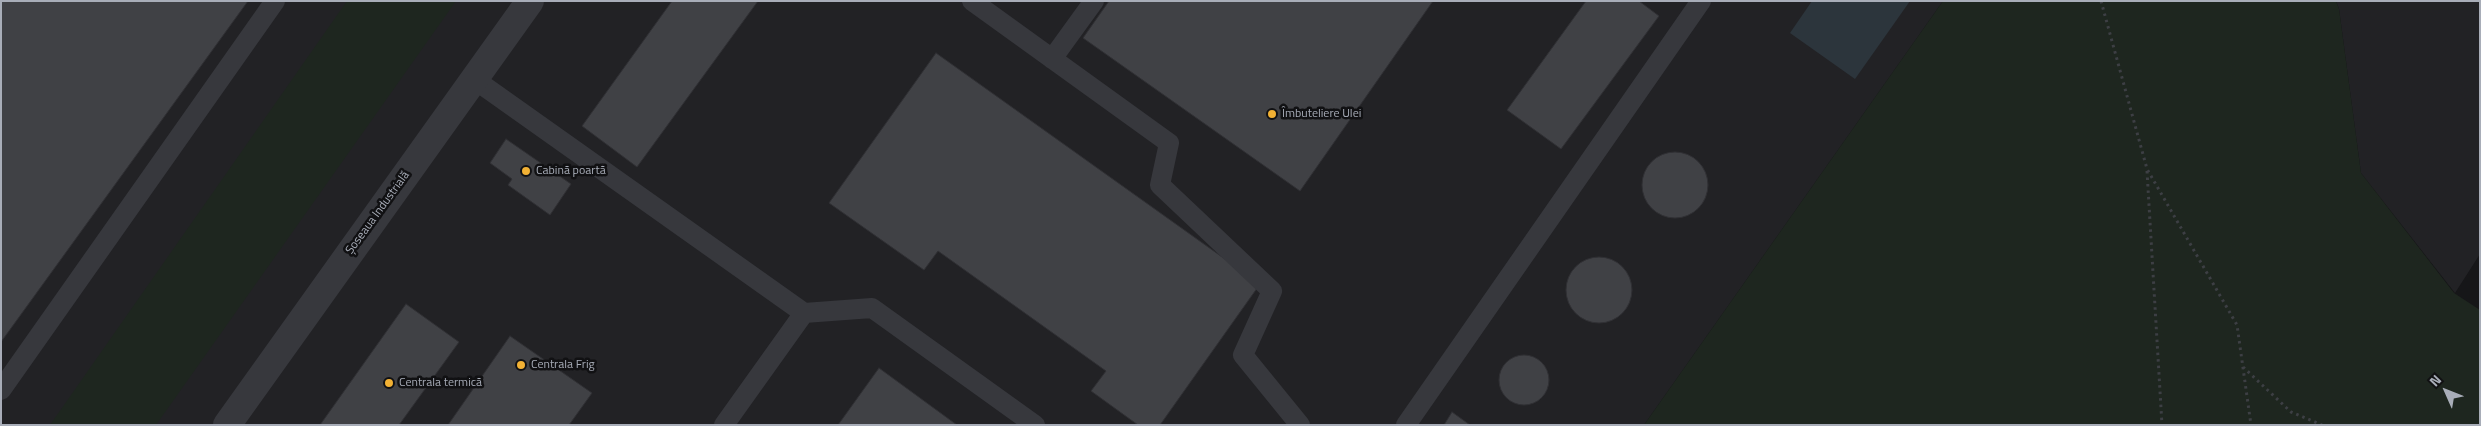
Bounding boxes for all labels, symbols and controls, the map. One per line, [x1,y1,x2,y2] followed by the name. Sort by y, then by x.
[1282,107,1361,121] place label: Îmbuteliere Ulei
[1266,108,1278,120] marker: Îmbuteliere Ulei
[536,164,606,178] place label: Cabină poartă
[520,165,532,177] marker: Cabină poartă
[343,169,413,257] street label: Șoseaua Industrială
[531,358,595,372] place label: Centrala Frig
[515,359,527,371] marker: Centrala Frig
[2421,366,2471,416] north arrow
[2424,369,2446,391] text: N
[399,376,482,390] place label: Centrala termică
[383,377,395,389] marker: Centrala termică

